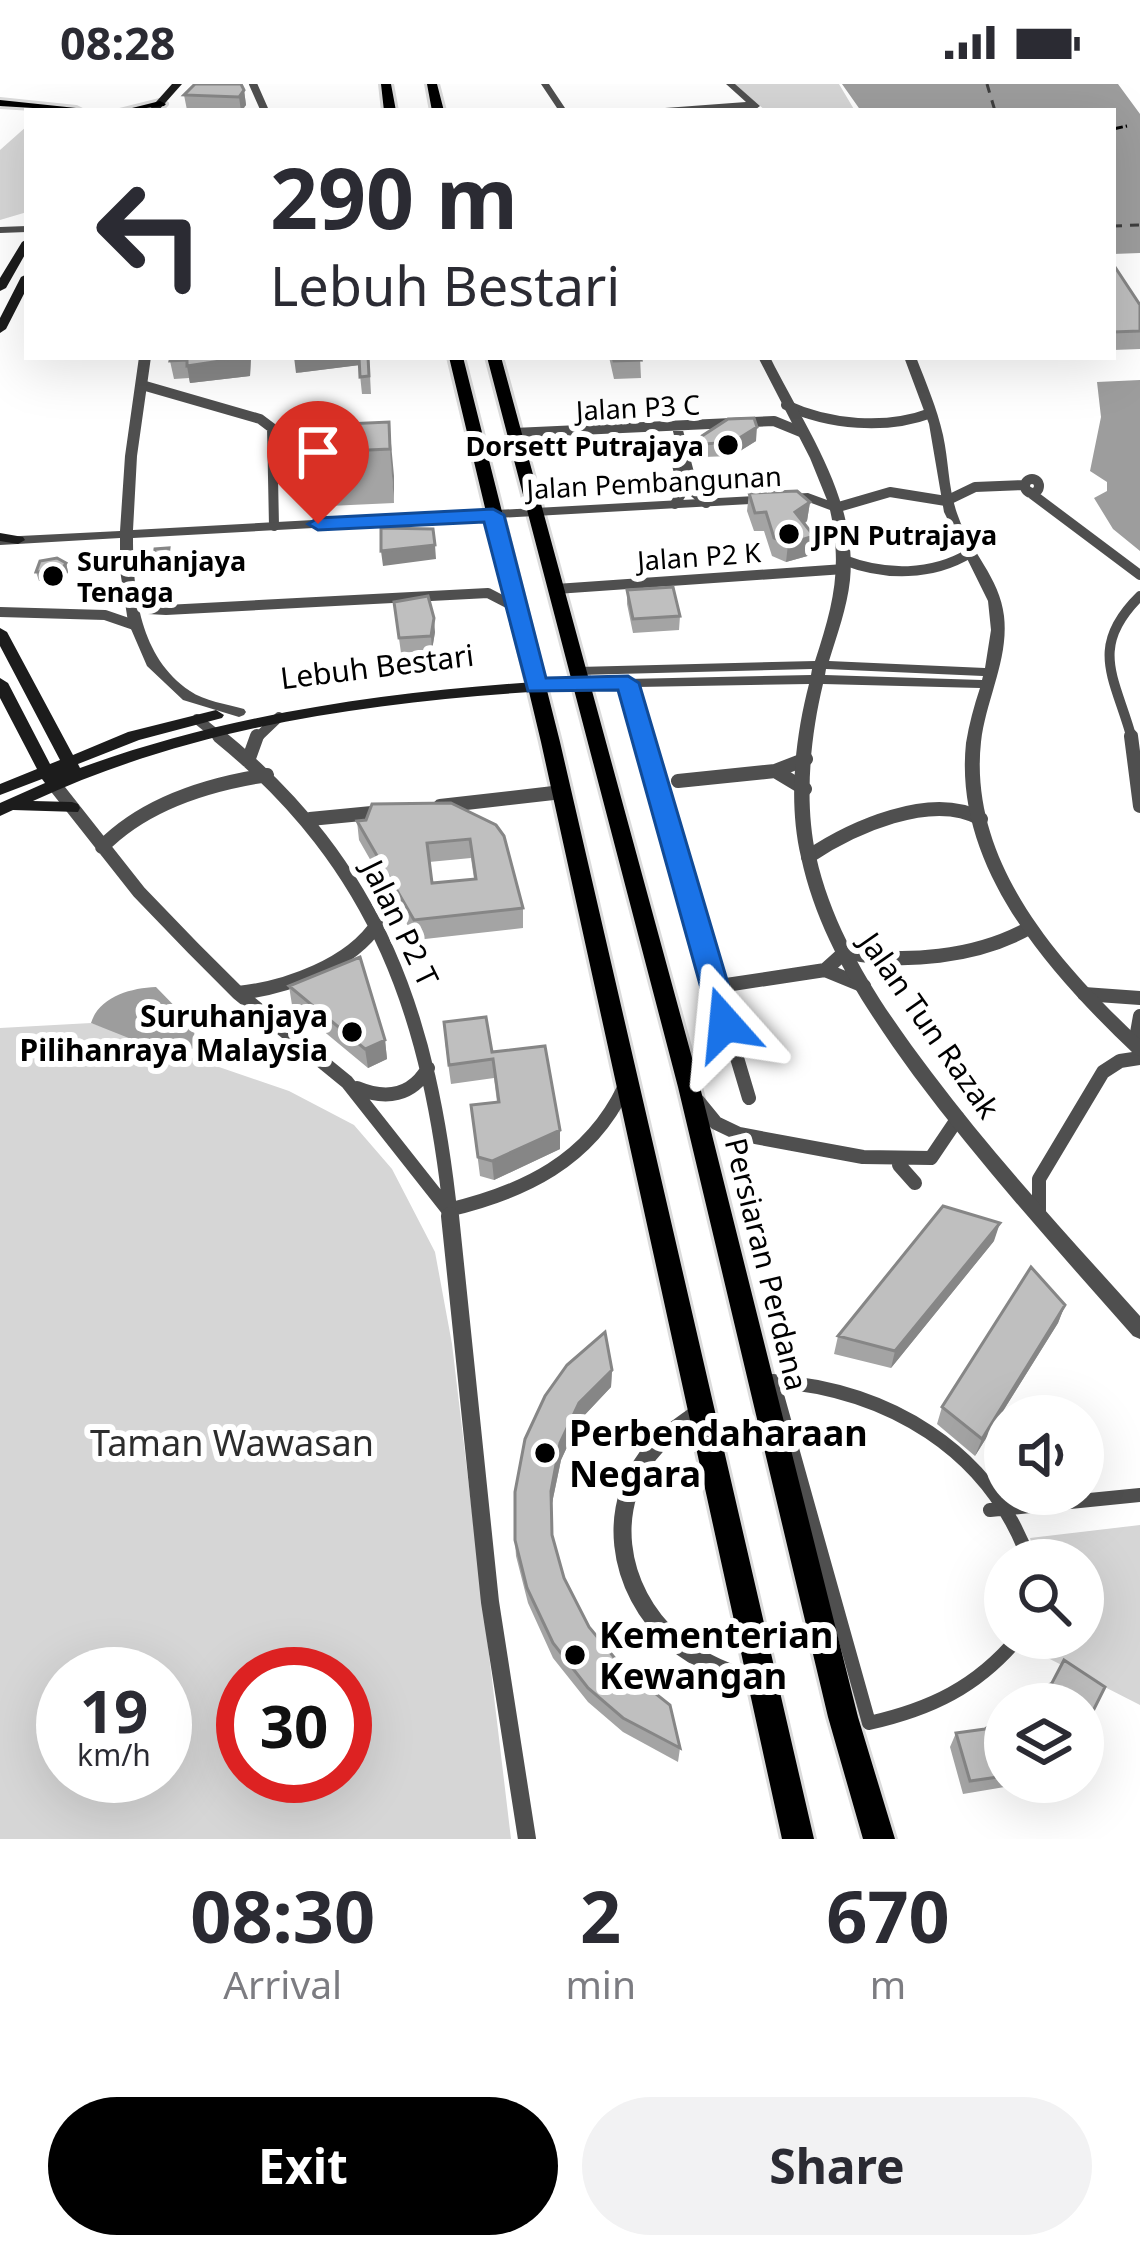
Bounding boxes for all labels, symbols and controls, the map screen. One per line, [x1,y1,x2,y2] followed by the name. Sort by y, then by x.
[60,12,176,73] text: 08:28
[270,139,518,254] text: 290 m
[72,156,228,312] icon: left
[270,248,620,322] text: Lebuh Bestari
[572,385,701,429] street label: Jalan P3 C
[267,401,369,524] pin
[285,419,351,485] icon: arrive
[466,427,704,464] place label: Dorsett Putrajaya
[715,432,741,458] marker: Dorsett Putrajaya
[523,457,782,507] street label: Jalan Pembangunan
[811,516,997,553] place label: JPN Putrajaya
[776,521,802,547] marker: JPN Putrajaya
[633,533,762,579] street label: Jalan P2 K
[77,542,246,610] place label: Suruhanjaya Tenaga
[40,563,66,589] marker: Suruhanjaya Tenaga
[278,634,476,698] street label: Lebuh Bestari
[352,850,449,993] street label: Jalan P2 T
[849,921,1009,1126] street label: Jalan Tun Razak
[662,961,788,1087] position arrow
[20,995,328,1070] place label: Suruhanjaya Pilihanraya Malaysia
[339,1019,365,1045] marker: Suruhanjaya Pilihanraya Malaysia
[716,1133,818,1395] street label: Persiaran Perdana
[984,1395,1104,1803] map controls
[984,1395,1104,1515] button: sound
[569,1408,868,1498] place label: Perbendaharaan Negara
[90,1418,374,1467] park label: Taman Wawasan
[532,1440,558,1466] marker: Perbendaharaan Negara
[984,1539,1104,1659] button: search
[599,1610,833,1700] place label: Kementerian Kewangan
[562,1642,588,1668] marker: Kementerian Kewangan
[216,1647,372,1803] speed limit sign: 30
[80,1669,148,1751] text: 19
[984,1683,1104,1803] button: layers
[77,1734,151,1775] text: km/h
[190,1866,375,1964] text: 08:30
[580,1866,621,1964] text: 2
[826,1866,950,1964] text: 670
[223,1957,342,2010] text: Arrival
[565,1957,636,2010] text: min
[870,1957,906,2010] text: m
[48,2097,558,2235] button: Exit
[582,2097,1092,2235] button: Share

